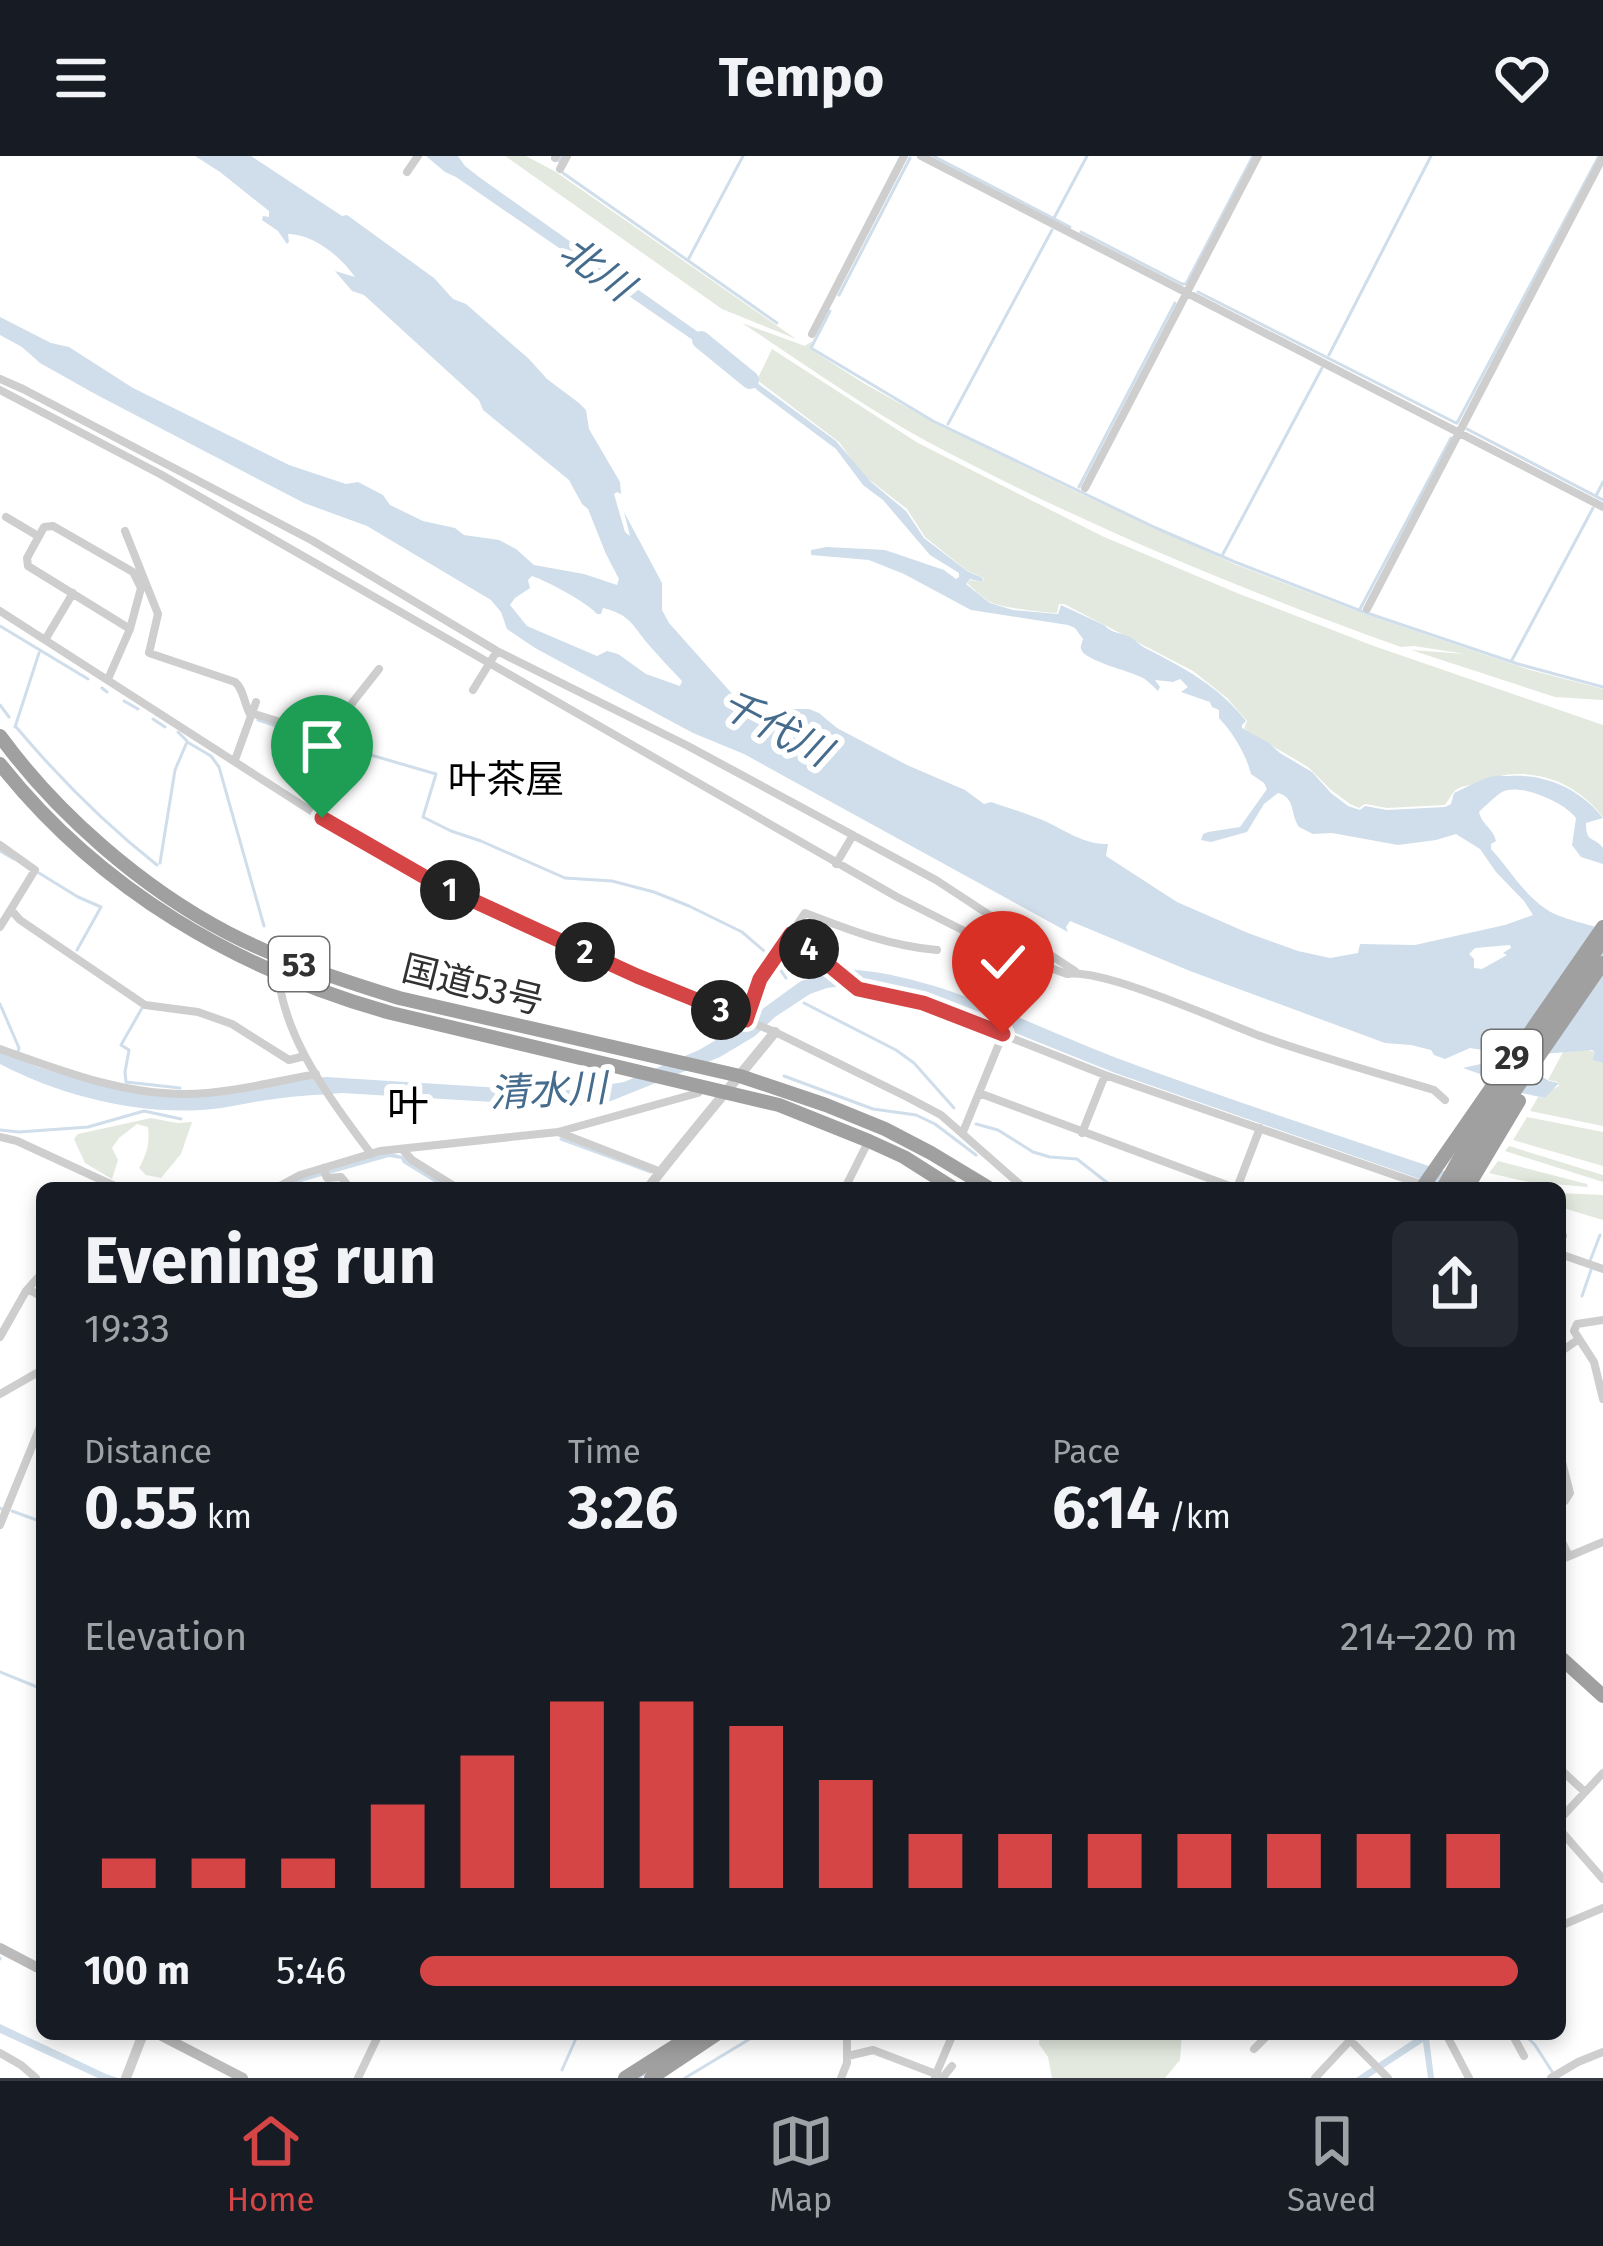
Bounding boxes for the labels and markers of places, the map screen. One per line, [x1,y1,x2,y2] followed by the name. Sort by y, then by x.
[271,695,373,818] pin
[420,860,480,920] pin: 1
[952,911,1054,1034] pin
[779,919,839,979] pin: 4
[555,922,615,982] pin: 2
[691,980,751,1040] pin: 3

